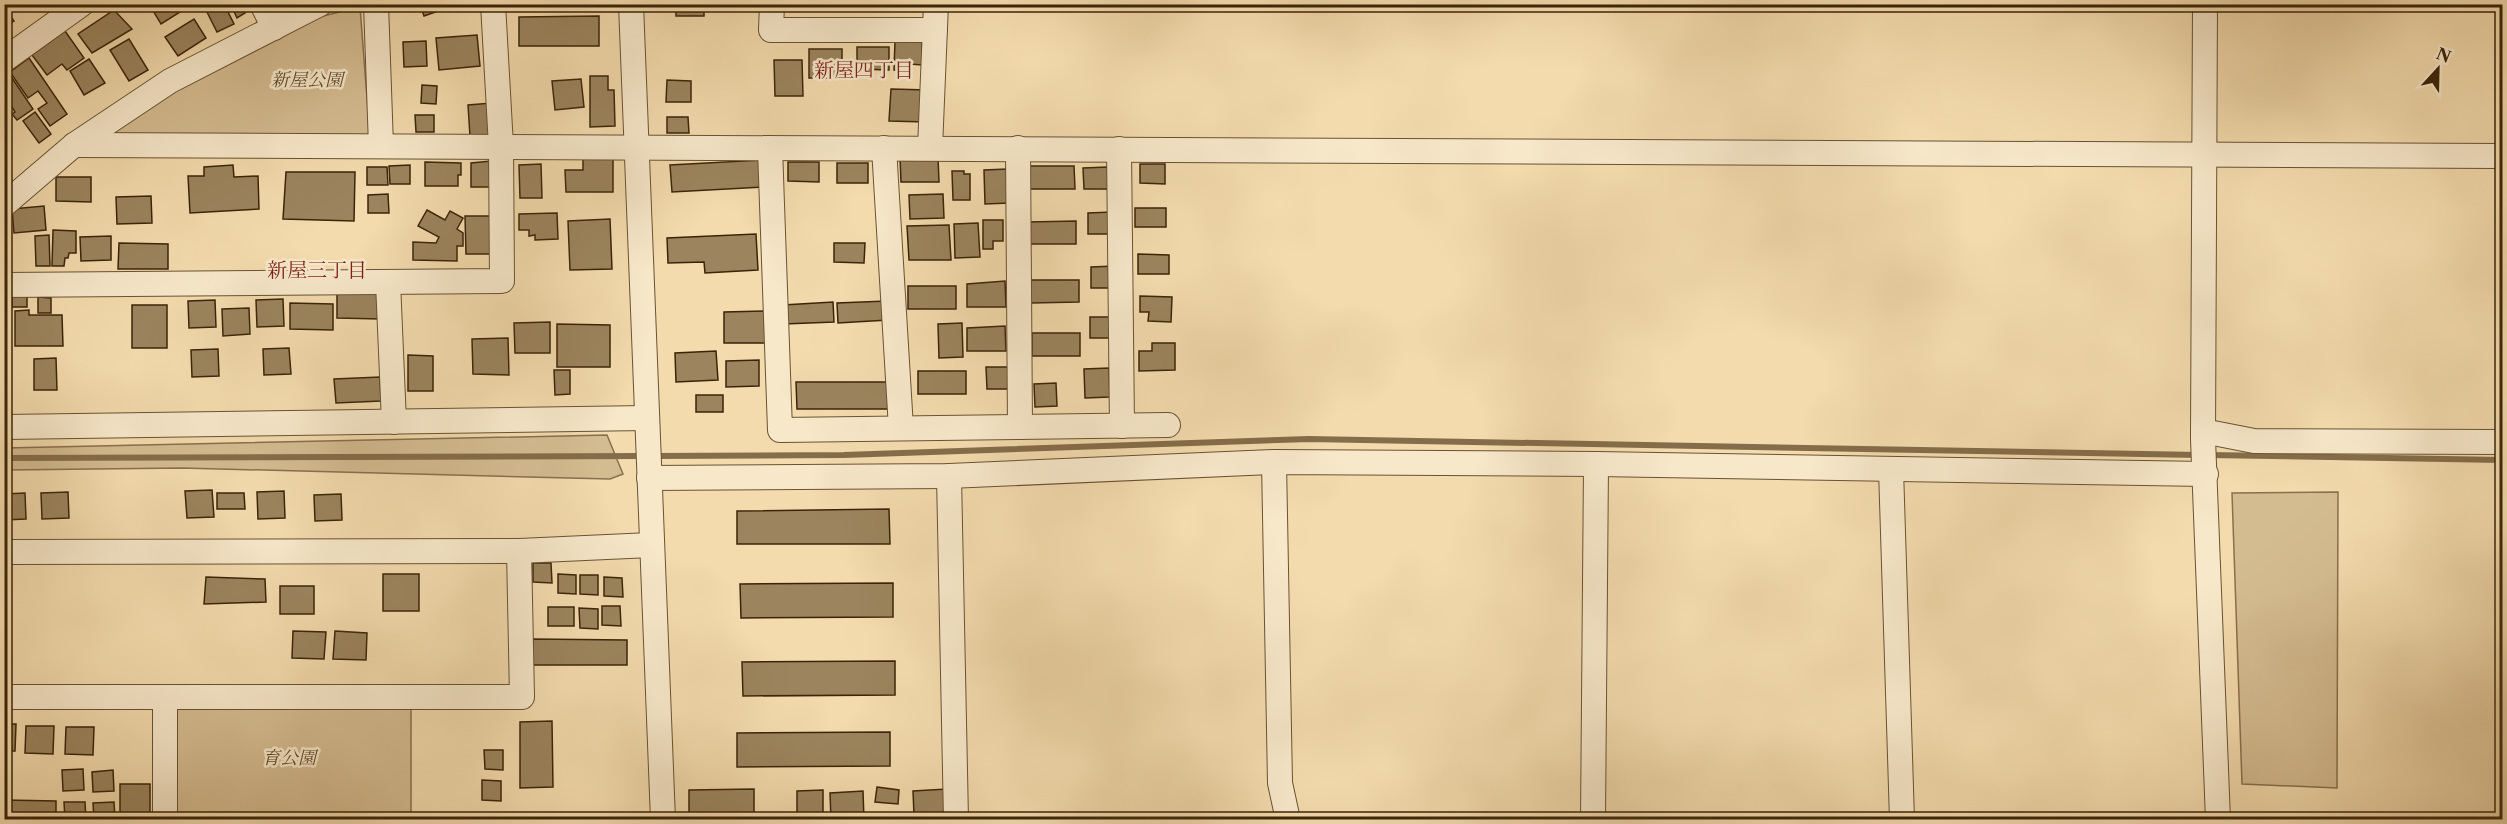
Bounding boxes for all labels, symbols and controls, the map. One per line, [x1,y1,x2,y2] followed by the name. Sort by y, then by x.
[2408,39,2468,99] north arrow
[2433,43,2454,67] text: N
[814,58,914,82] district label: 新屋四丁目
[271,69,346,91] park label: 新屋公園
[267,258,367,282] district label: 新屋三丁目
[262,747,319,769] park label: 育公園

